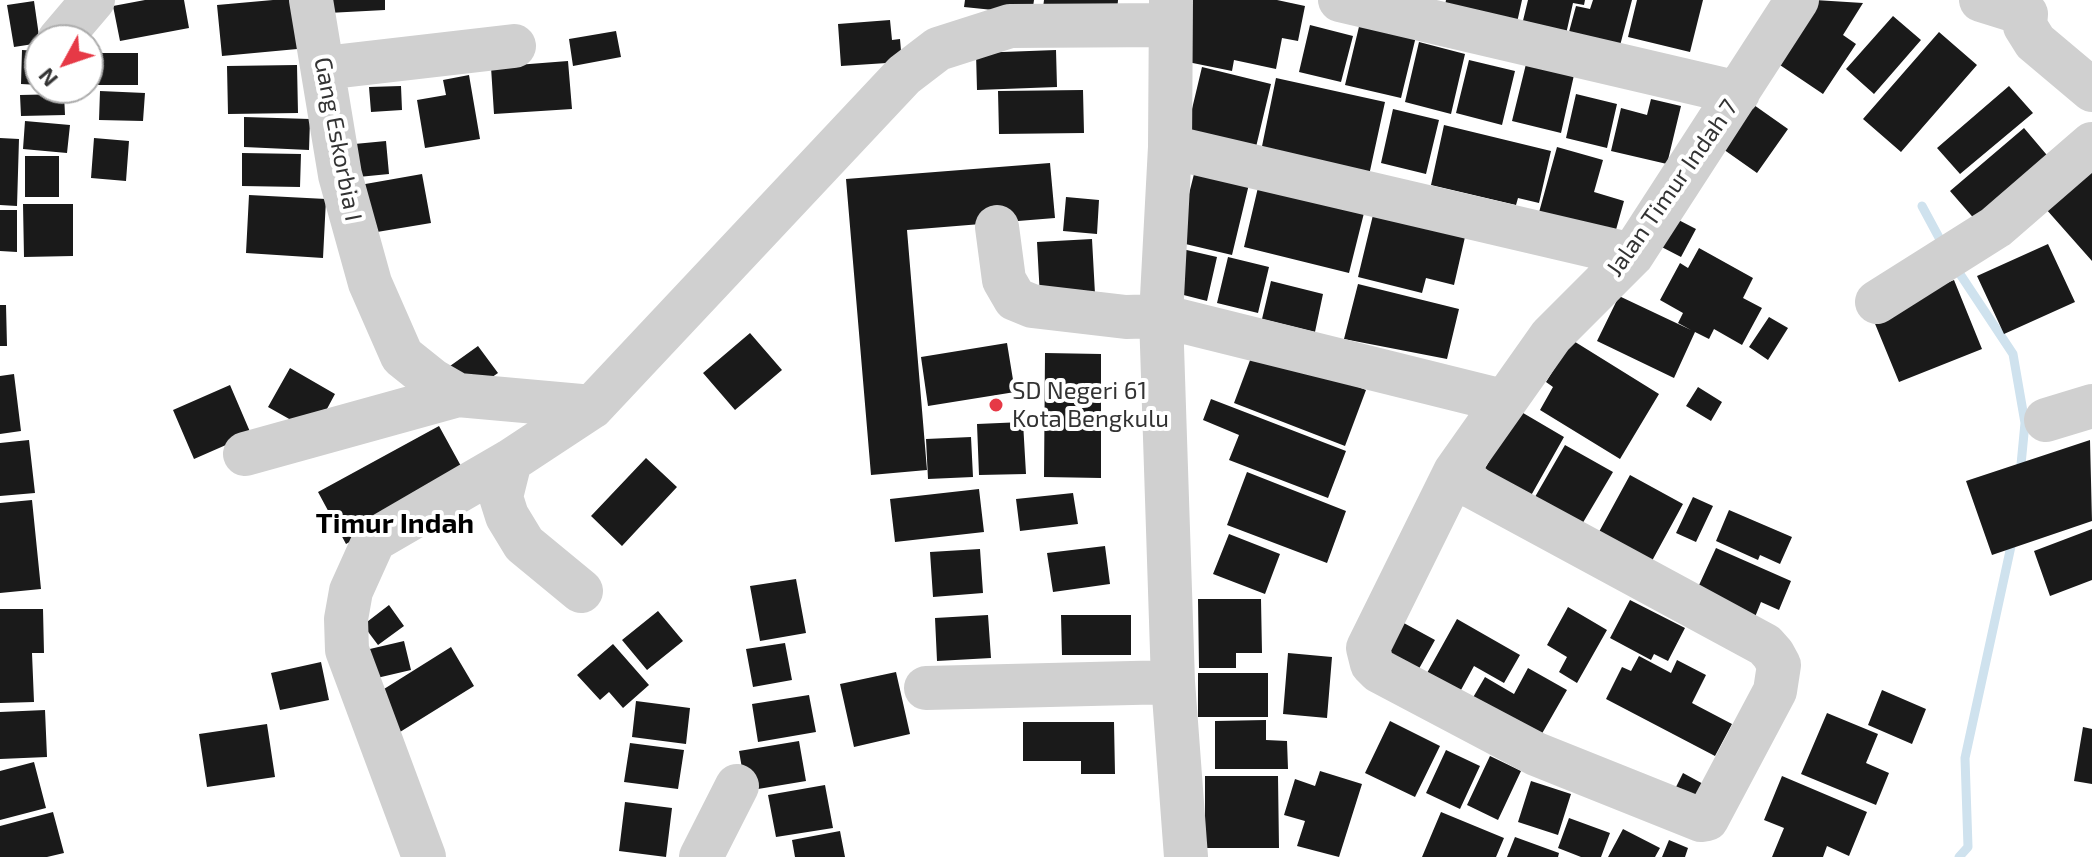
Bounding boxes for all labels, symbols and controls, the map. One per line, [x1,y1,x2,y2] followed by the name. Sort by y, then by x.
[24,24,104,104] north arrow
[308,55,368,223] street label: Gang Eskorbia I
[32,64,62,93] text: N
[1600,94,1744,282] street label: Jalan Timur Indah 7
[1012,377,1169,433] place label: SD Negeri 61 Kota Bengkulu
[987,396,1005,414] marker: SD Negeri 61 Kota Bengkulu
[316,507,474,541] district label: Timur Indah

